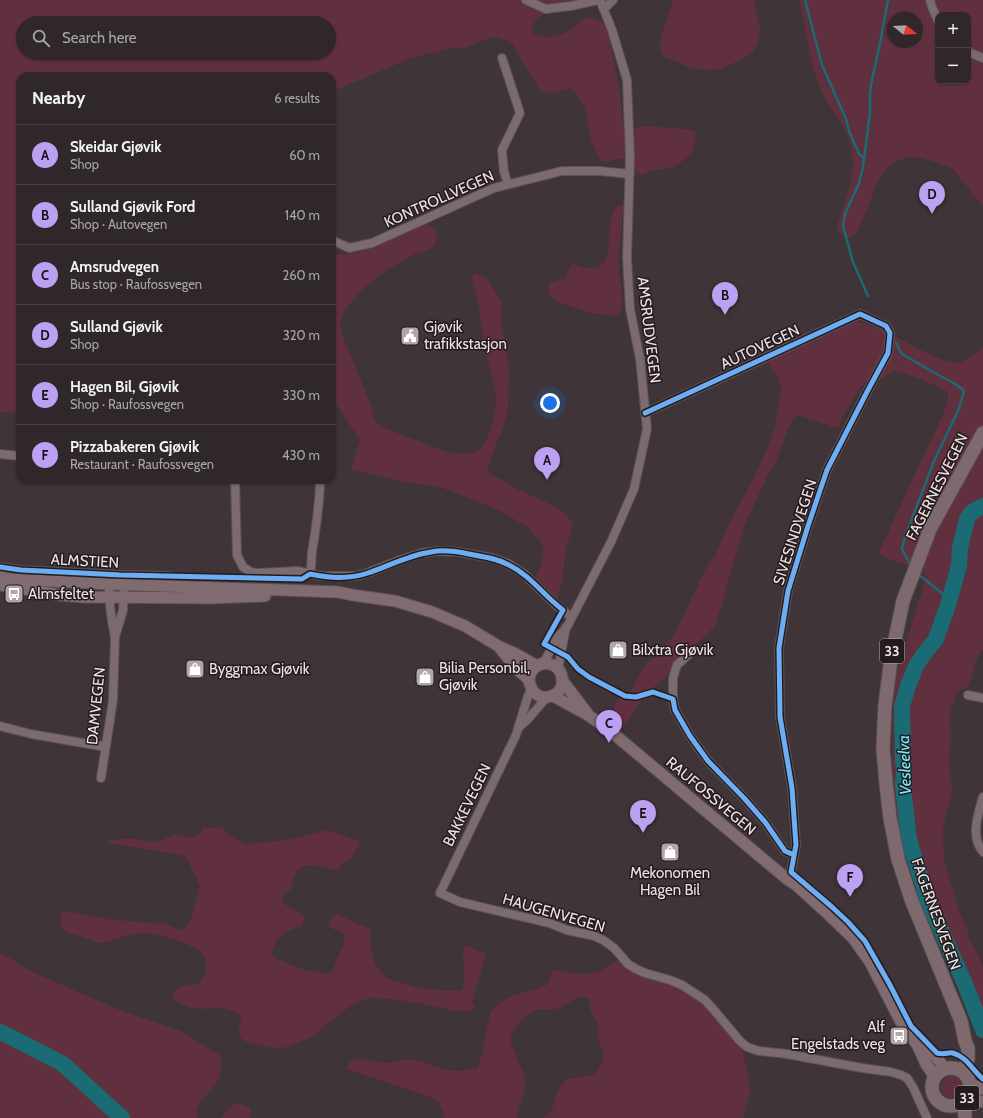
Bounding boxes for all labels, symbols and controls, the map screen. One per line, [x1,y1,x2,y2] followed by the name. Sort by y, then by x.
[887,12,923,48] north arrow
[935,12,971,84] map controls
[935,12,971,48] button: +
[16,16,336,60] search box
[30,27,52,49] icon: search
[62,29,137,47] text: Search here
[935,48,971,84] button: −
[32,88,85,108] text: Nearby
[274,90,320,106] text: 6 results
[70,138,161,156] text: Skeidar Gjøvik
[41,147,49,163] text: A
[289,147,320,163] text: 60 m
[70,156,99,172] text: Shop
[381,167,497,231] street label: KONTROLLVEGEN
[919,181,945,214] pin: D
[70,198,195,216] text: Sulland Gjøvik Ford
[41,207,49,223] text: B
[285,207,320,223] text: 140 m
[70,216,167,232] text: Shop · Autovegen
[70,258,159,276] text: Amsrudvegen
[41,267,49,283] text: C
[282,267,320,283] text: 260 m
[70,276,202,292] text: Bus stop · Raufossvegen
[634,276,664,384] street label: AMSRUDVEGEN
[712,282,738,315] pin: B
[70,318,163,336] text: Sulland Gjøvik
[424,318,507,353] place label: Gjøvik trafikkstasjon
[718,321,802,373] street label: AUTOVEGEN
[399,325,421,347] public building icon: Gjøvik trafikkstasjon
[40,327,50,343] text: D
[283,327,320,343] text: 320 m
[70,336,99,352] text: Shop
[70,378,179,396] text: Hagen Bil, Gjøvik
[41,387,49,403] text: E
[283,387,320,403] text: 330 m
[540,393,560,413] your location
[70,396,184,412] text: Shop · Raufossvegen
[902,431,972,543] street label: FAGERNESVEGEN
[70,438,199,456] text: Pizzabakeren Gjøvik
[42,447,48,463] text: F
[282,447,320,463] text: 430 m
[534,447,560,480] pin: A
[70,456,214,472] text: Restaurant · Raufossvegen
[769,477,821,587] street label: SIVESINDVEGEN
[50,550,120,572] street label: ALMSTIEN
[3,583,25,605] bus stop icon: Almsfeltet
[28,585,94,603] place label: Almsfeltet
[607,639,629,661] shop icon: Bilxtra Gjøvik
[880,639,904,663] road number: 33
[632,641,714,659] place label: Bilxtra Gjøvik
[184,658,206,680] shop icon: Byggmax Gjøvik
[439,659,530,694] place label: Bilia Personbil, Gjøvik
[209,660,310,678] place label: Byggmax Gjøvik
[83,666,109,746] street label: DAMVEGEN
[414,666,436,688] shop icon: Bilia Personbil, Gjøvik
[596,710,622,743] pin: C
[894,735,915,795] water label: Vesleelva
[662,753,760,839] street label: RAUFOSSVEGEN
[439,761,495,849] street label: BAKKEVEGEN
[630,800,656,833] pin: E
[659,841,681,863] shop icon: Mekonomen Hagen Bil
[907,856,965,972] street label: FAGERNESVEGEN
[630,864,710,899] place label: Mekonomen Hagen Bil
[837,864,863,897] pin: F
[501,890,607,936] street label: HAUGENVEGEN
[791,1018,886,1053] place label: Alf Engelstads veg
[888,1025,910,1047] bus stop icon: Alf Engelstads veg
[955,1086,979,1110] road number: 33

